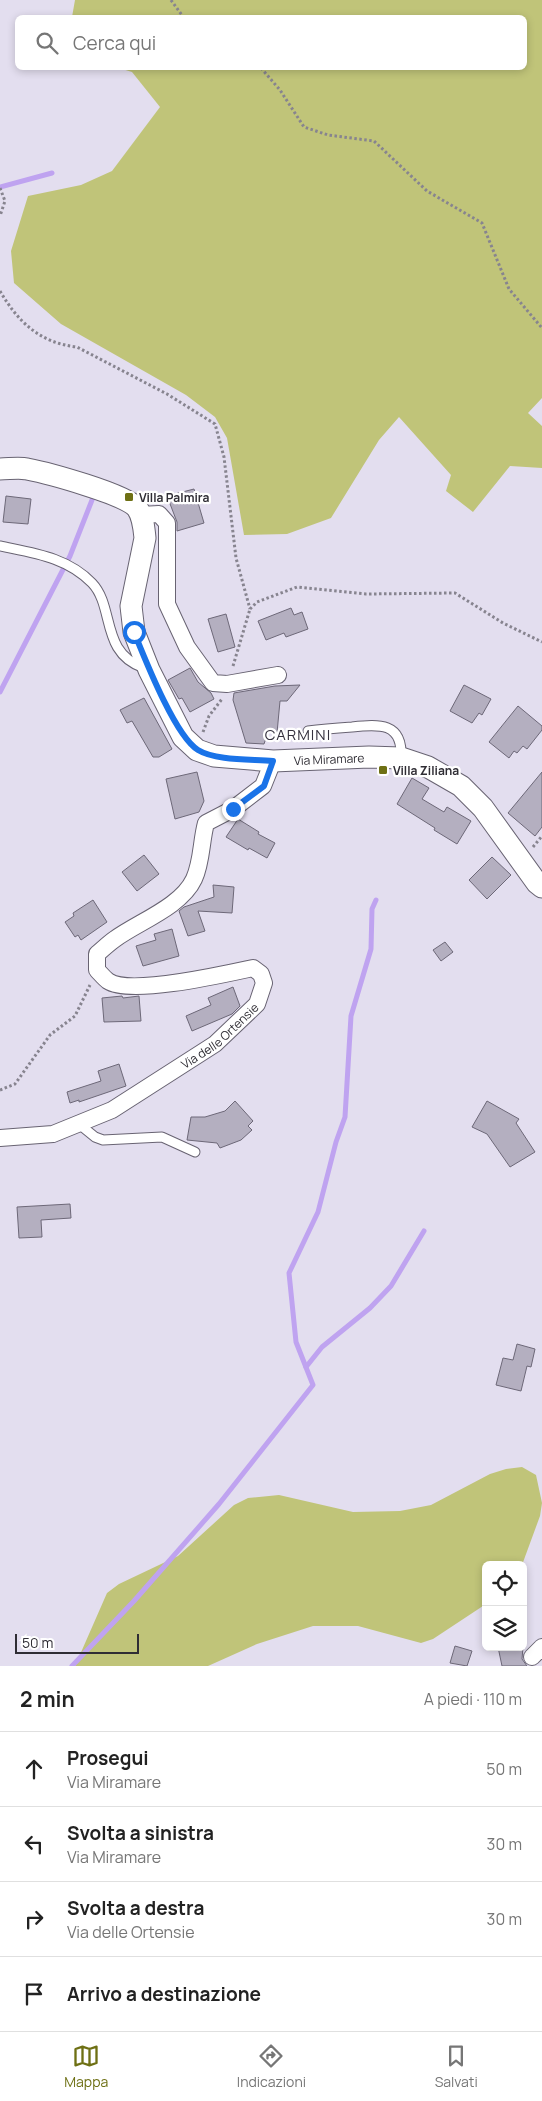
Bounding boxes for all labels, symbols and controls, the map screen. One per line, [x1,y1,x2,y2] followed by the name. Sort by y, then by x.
[15,15,527,70] search box
[33,29,61,57] icon: search
[73,30,156,56] text: Cerca qui
[139,489,209,506] place label: Villa Palmira
[123,491,135,503] marker: Villa Palmira
[123,621,146,644] route start
[265,724,331,745] district label: CARMINI
[293,749,365,769] street label: Via Miramare
[393,762,459,779] place label: Villa Ziliana
[377,764,389,776] marker: Villa Ziliana
[222,798,245,821] route end
[178,999,262,1072] street label: Via delle Ortensie
[482,1561,527,1651] map controls
[482,1561,527,1606] button: locate
[482,1606,527,1651] button: layers
[15,1631,139,1654] scale bar
[22,1633,53,1652] text: 50 m
[20,1685,75,1713] text: 2 min
[424,1688,522,1710] text: A piedi · 110 m
[67,1745,149,1771] text: Prosegui
[20,1755,48,1783] icon: ahead
[486,1758,522,1780] text: 50 m
[67,1771,161,1793] text: Via Miramare
[67,1820,214,1846] text: Svolta a sinistra
[20,1830,48,1858] icon: left
[487,1833,522,1855] text: 30 m
[67,1846,161,1868] text: Via Miramare
[67,1895,204,1921] text: Svolta a destra
[20,1905,48,1933] icon: right
[487,1908,522,1930] text: 30 m
[67,1921,195,1943] text: Via delle Ortensie
[20,1980,48,2008] icon: arrive
[67,1981,261,2007] text: Arrivo a destinazione
[64,2042,108,2091] tab: Mappa
[237,2042,306,2091] tab: Indicazioni
[435,2042,478,2091] tab: Salvati

